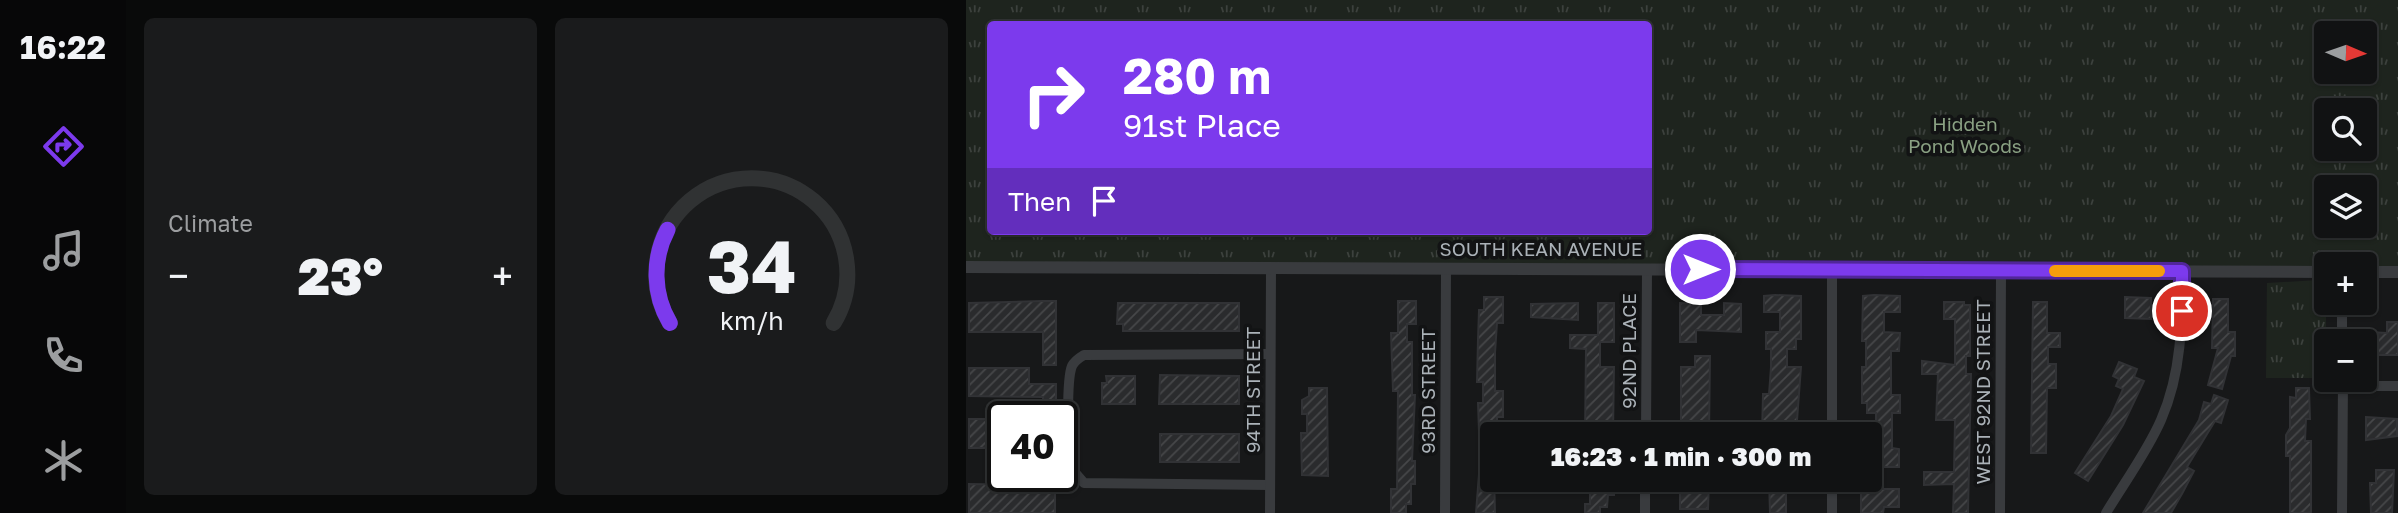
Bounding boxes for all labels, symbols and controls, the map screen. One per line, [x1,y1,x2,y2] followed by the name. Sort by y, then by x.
[2314,21,2376,84] north arrow
[2314,21,2377,392] map controls
[20,28,106,66] text: 16:22
[1123,46,1271,105] text: 280 m
[1008,49,1099,140] icon: right
[2314,98,2377,161] button: search
[1123,106,1281,144] text: 91st Place
[1908,112,2022,157] park label: Hidden Pond Woods
[39,122,88,171] icon: directions
[2314,175,2377,238] button: layers
[1085,182,1123,220] icon: arrive
[1008,186,1071,217] text: Then
[168,209,253,237] text: Climate
[707,222,796,309] text: 34
[39,226,88,275] icon: music
[1663,232,1737,306] position arrow
[1440,237,1642,260] street label: SOUTH KEAN AVENUE
[298,244,383,306] text: 23°
[2314,252,2377,315] button: +
[168,253,189,298] text: −
[492,253,513,298] text: +
[2152,281,2212,341] pin
[2163,292,2201,330] icon: arrive
[1617,293,1640,409] street label: 92ND PLACE
[1971,299,1994,485] street label: WEST 92ND STREET
[720,304,783,335] text: km/h
[1241,327,1264,453] street label: 94TH STREET
[1416,328,1439,454] street label: 93RD STREET
[2314,329,2377,392] button: −
[39,331,88,380] icon: phone
[987,401,1078,492] speed limit sign: 40
[39,436,88,485] icon: climate
[1551,441,1811,472] text: 16:23 · 1 min · 300 m

